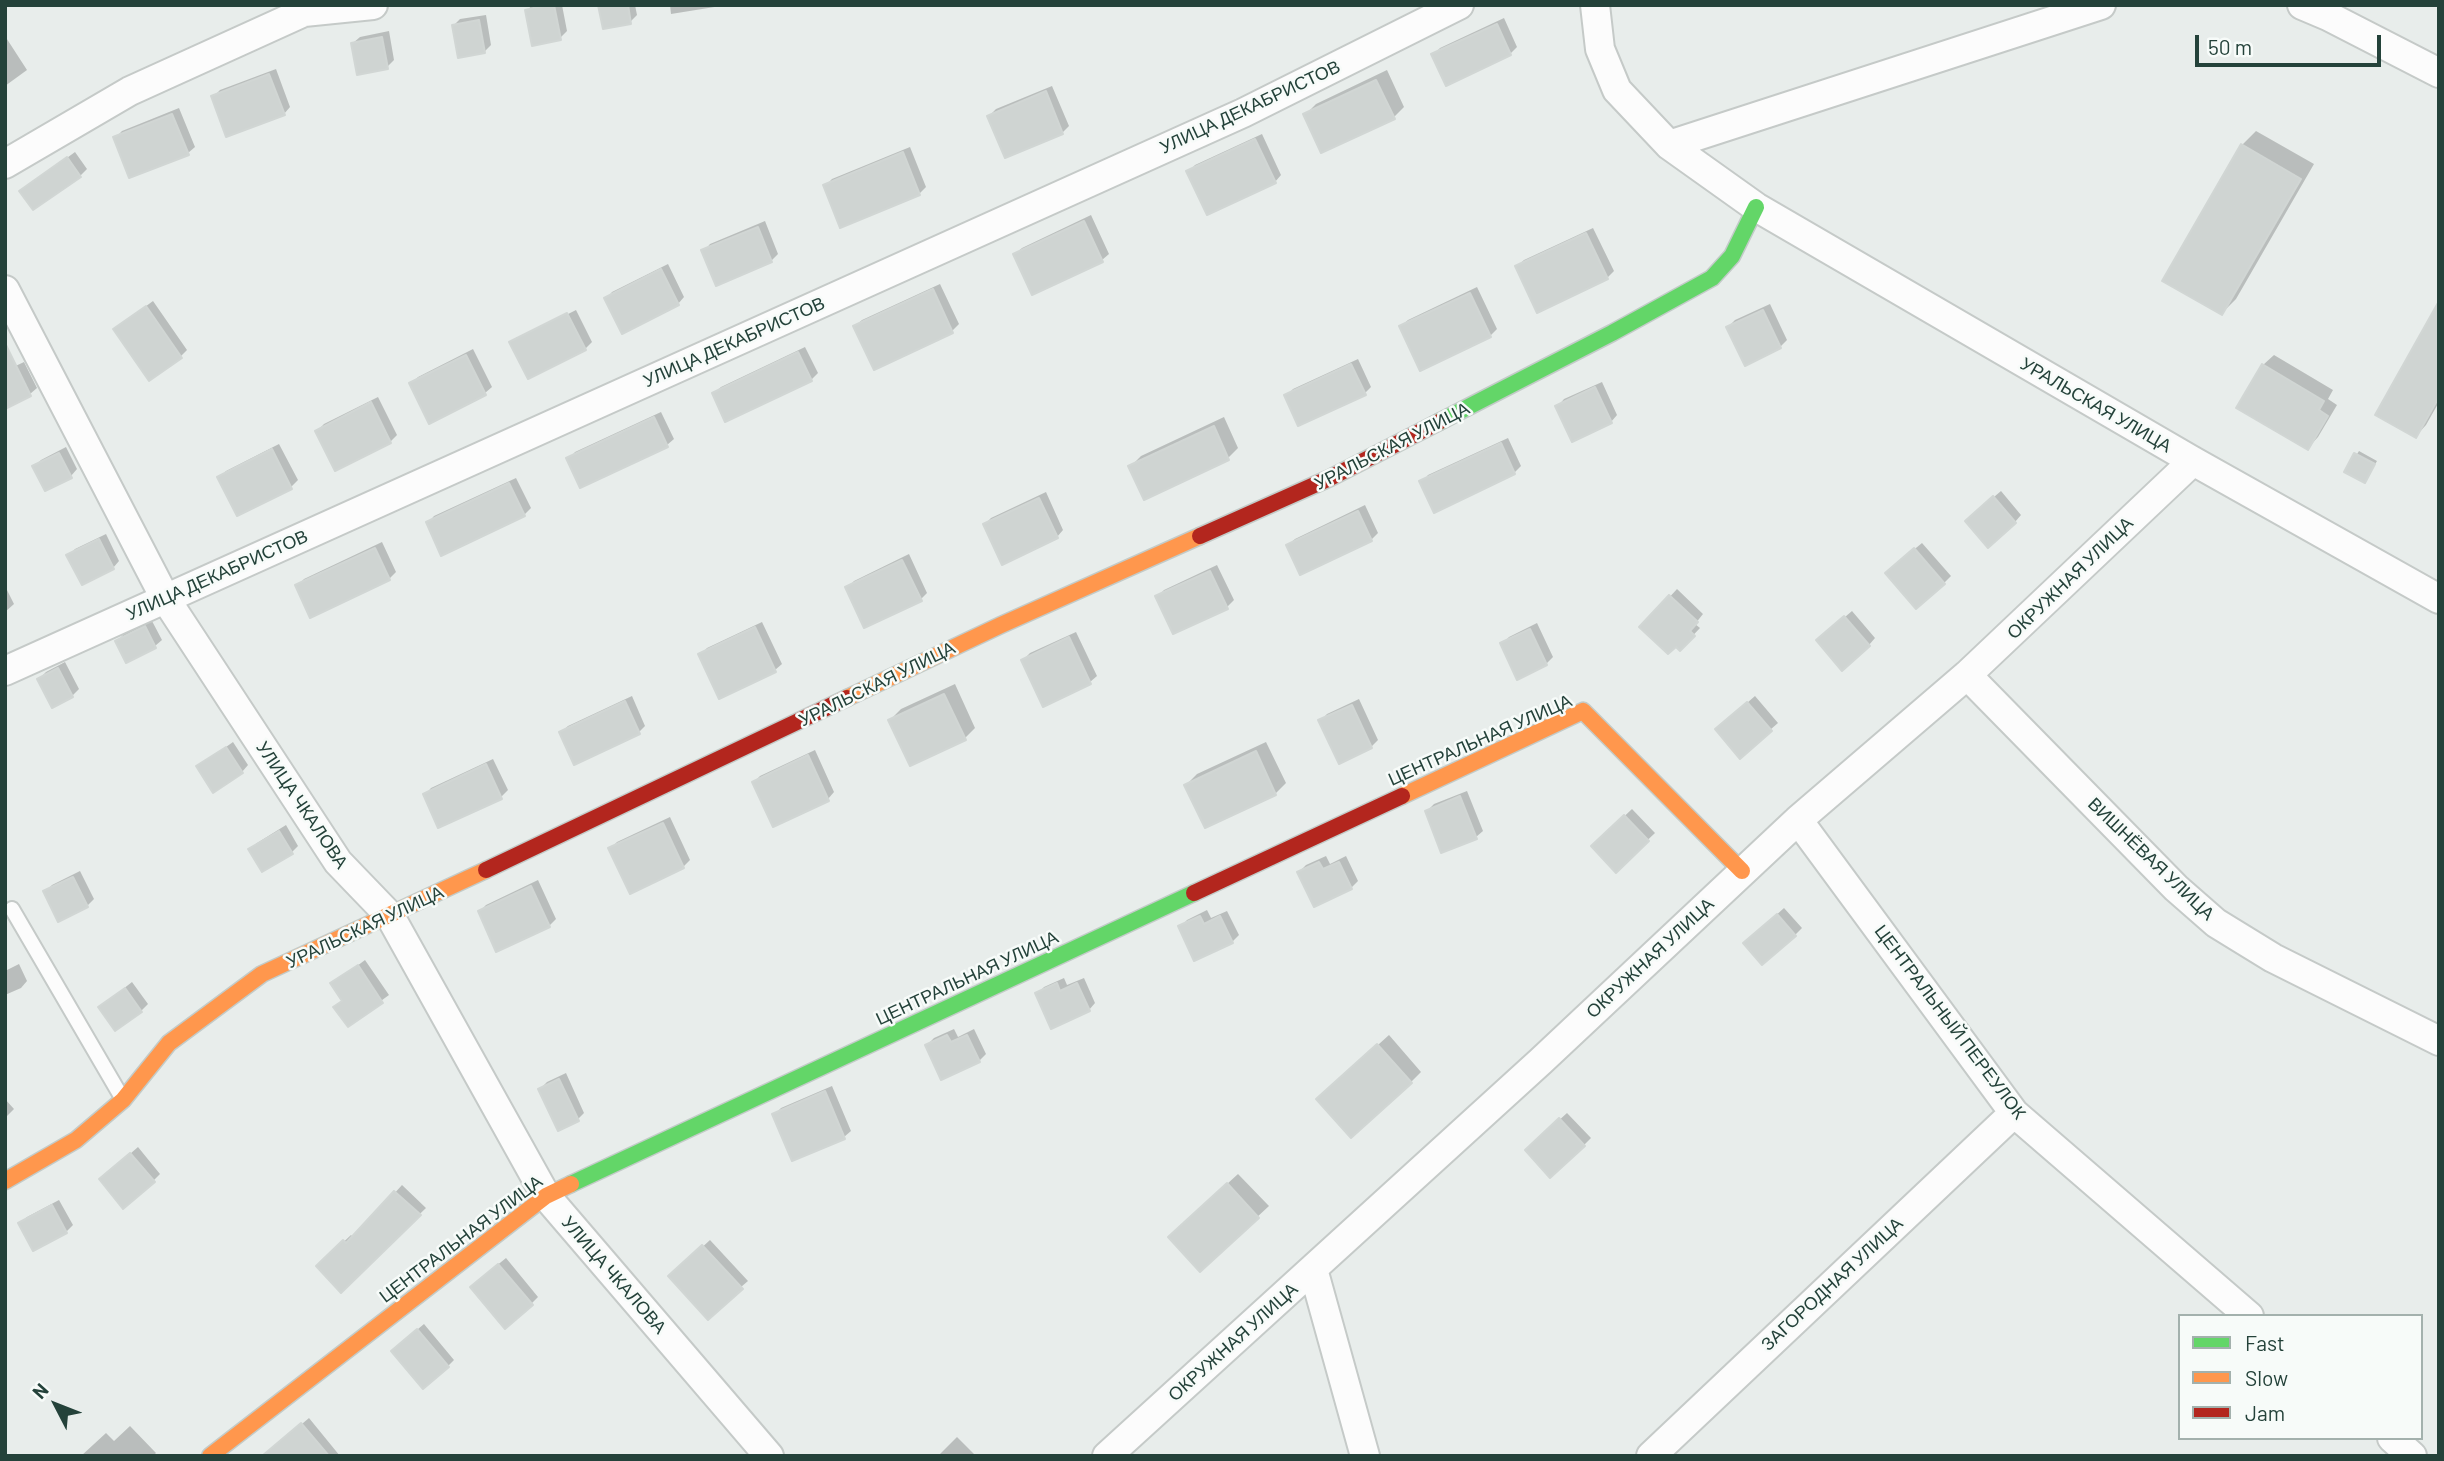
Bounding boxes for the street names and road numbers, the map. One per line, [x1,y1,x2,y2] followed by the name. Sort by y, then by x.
[1156,56,1344,158] street label: УЛИЦА ДЕКАБРИСТОВ
[640,292,828,392] street label: УЛИЦА ДЕКАБРИСТОВ
[2017,353,2175,457] street label: УРАЛЬСКАЯ УЛИЦА
[1311,398,1473,494] street label: УРАЛЬСКАЯ УЛИЦА
[2003,512,2137,644] street label: ОКРУЖНАЯ УЛИЦА
[123,525,311,625] street label: УЛИЦА ДЕКАБРИСТОВ
[795,637,959,731] street label: УРАЛЬСКАЯ УЛИЦА
[1385,690,1575,790] street label: ЦЕНТРАЛЬНАЯ УЛИЦА
[251,737,353,873] street label: УЛИЦА ЧКАЛОВА
[2083,793,2219,925] street label: ВИШНЁВАЯ УЛИЦА
[283,881,447,973] street label: УРАЛЬСКАЯ УЛИЦА
[1582,893,1718,1023] street label: ОКРУЖНАЯ УЛИЦА
[1870,921,2030,1123] street label: ЦЕНТРАЛЬНЫЙ ПЕРЕУЛОК
[872,926,1062,1030] street label: ЦЕНТРАЛЬНАЯ УЛИЦА
[375,1171,547,1307] street label: ЦЕНТРАЛЬНАЯ УЛИЦА
[557,1212,671,1338] street label: УЛИЦА ЧКАЛОВА
[1757,1213,1907,1355] street label: ЗАГОРОДНАЯ УЛИЦА
[1164,1278,1302,1406] street label: ОКРУЖНАЯ УЛИЦА

